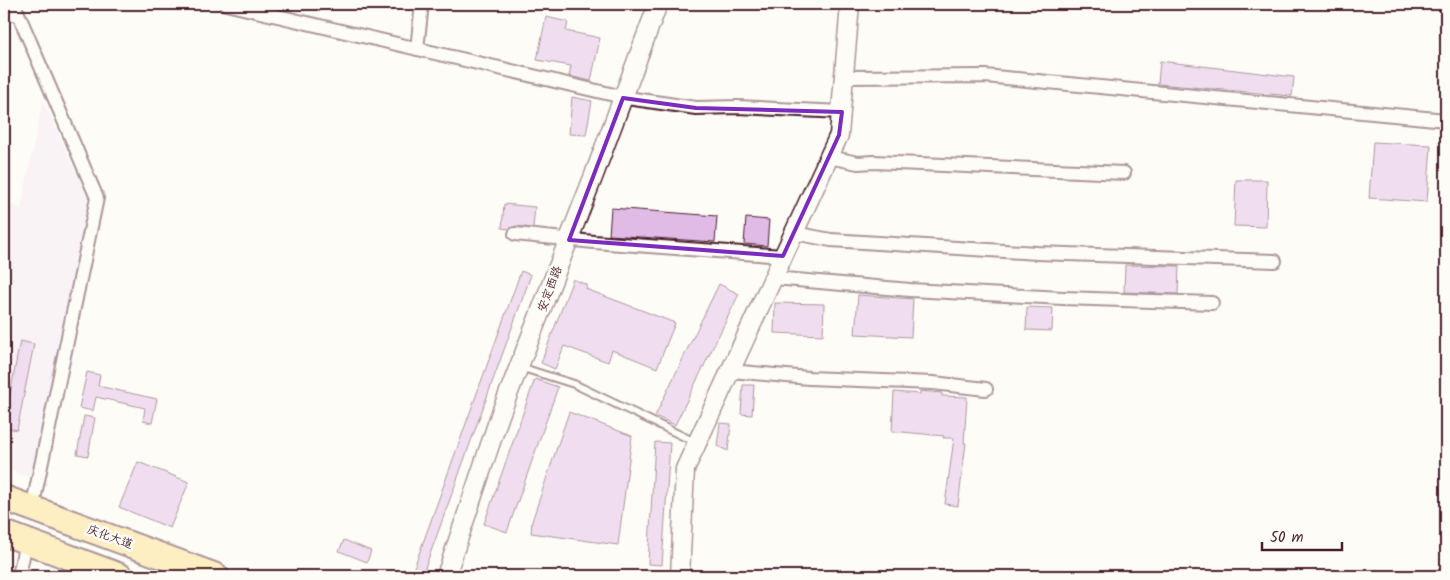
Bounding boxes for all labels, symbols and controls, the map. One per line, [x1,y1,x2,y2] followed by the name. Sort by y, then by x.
[533,263,567,315] street label: 安定西路
[84,520,136,554] street label: 庆化大道
[1262,520,1342,552] scale bar
[1270,526,1304,550] text: 50 m

